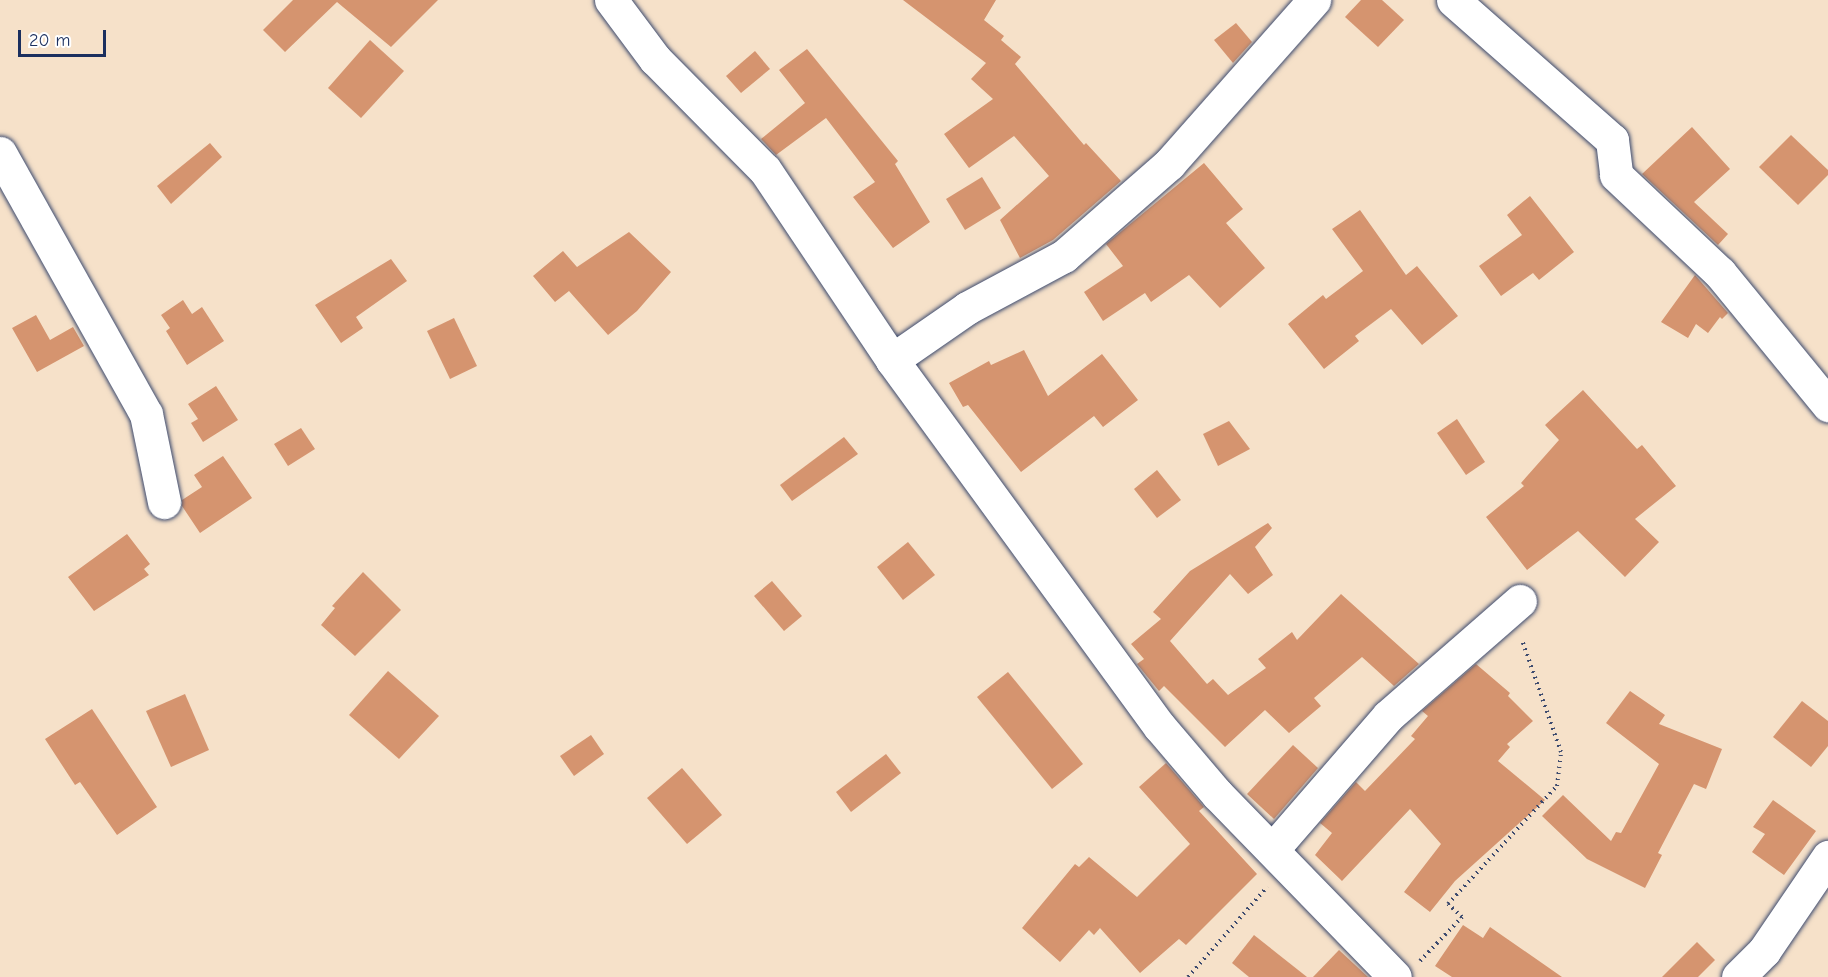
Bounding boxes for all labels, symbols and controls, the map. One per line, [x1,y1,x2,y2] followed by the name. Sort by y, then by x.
[21,18,110,56] scale bar
[29,30,70,51] text: 20 m

